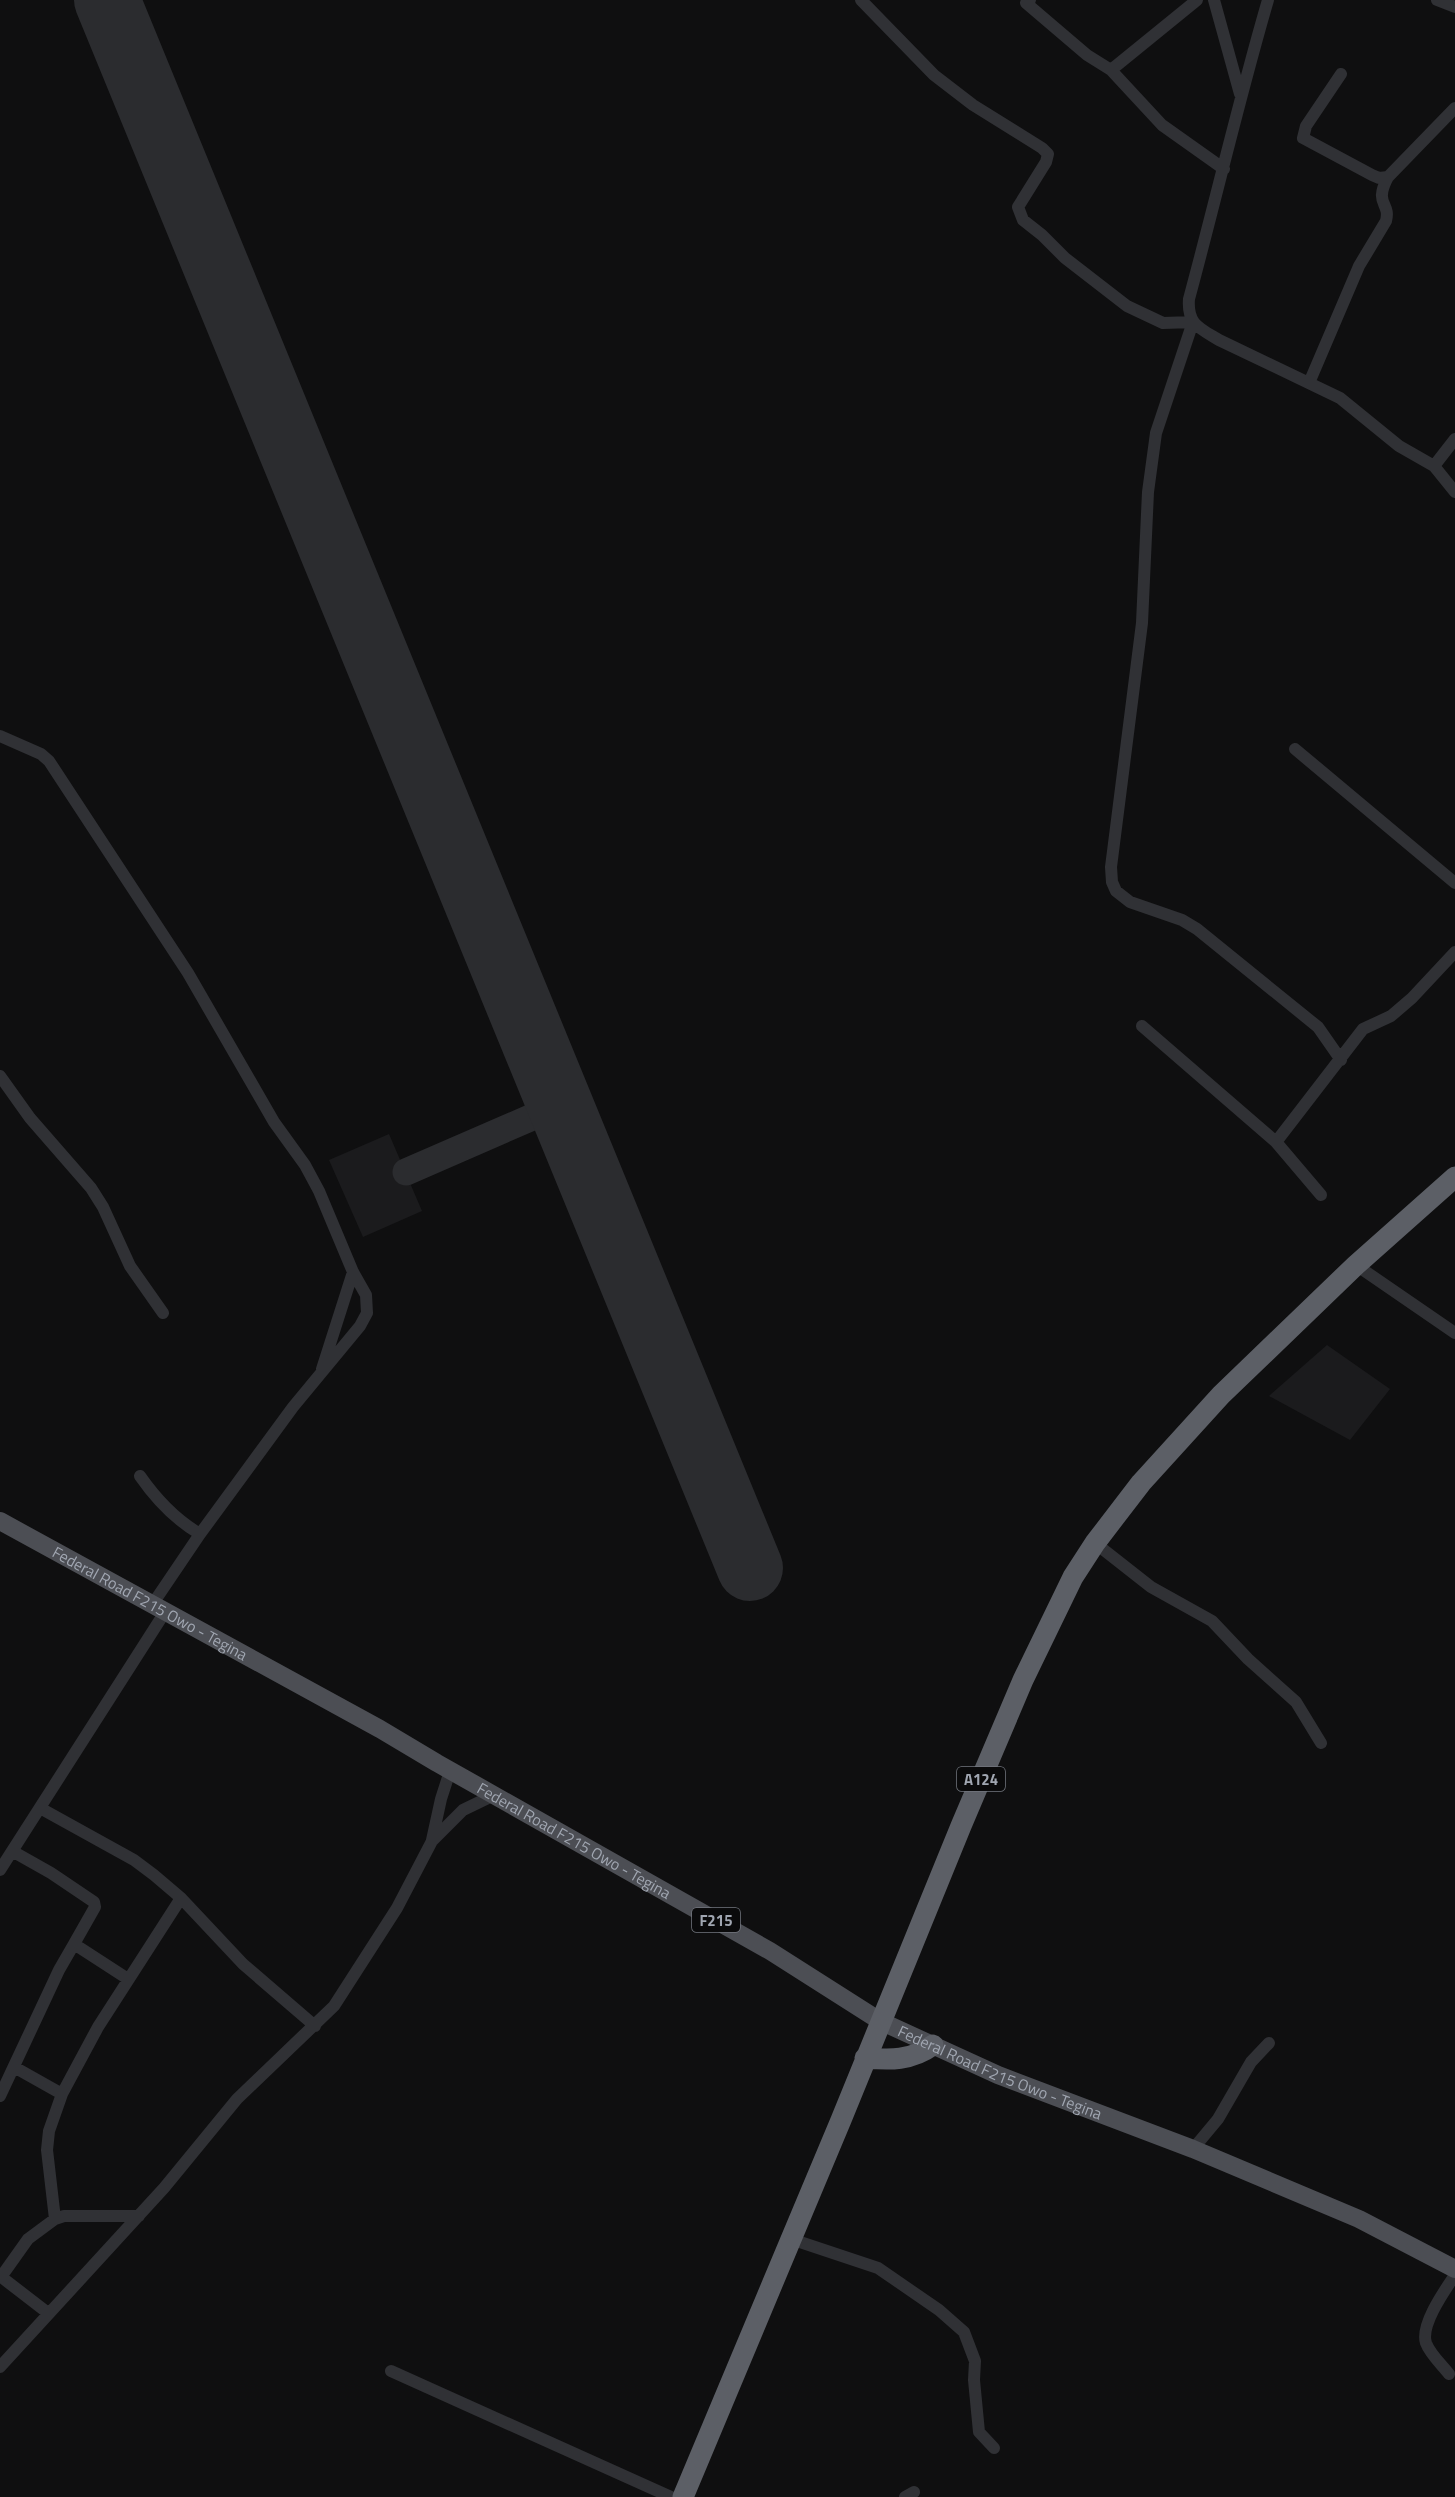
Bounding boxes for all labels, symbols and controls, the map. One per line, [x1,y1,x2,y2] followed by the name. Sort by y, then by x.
[48,1540,252,1666] street label: Federal Road F215 Owo - Tegina
[957,1767,1005,1791] road number: A124
[473,1776,675,1905] street label: Federal Road F215 Owo - Tegina
[692,1908,740,1932] road number: F215
[894,2019,1106,2125] street label: Federal Road F215 Owo - Tegina

